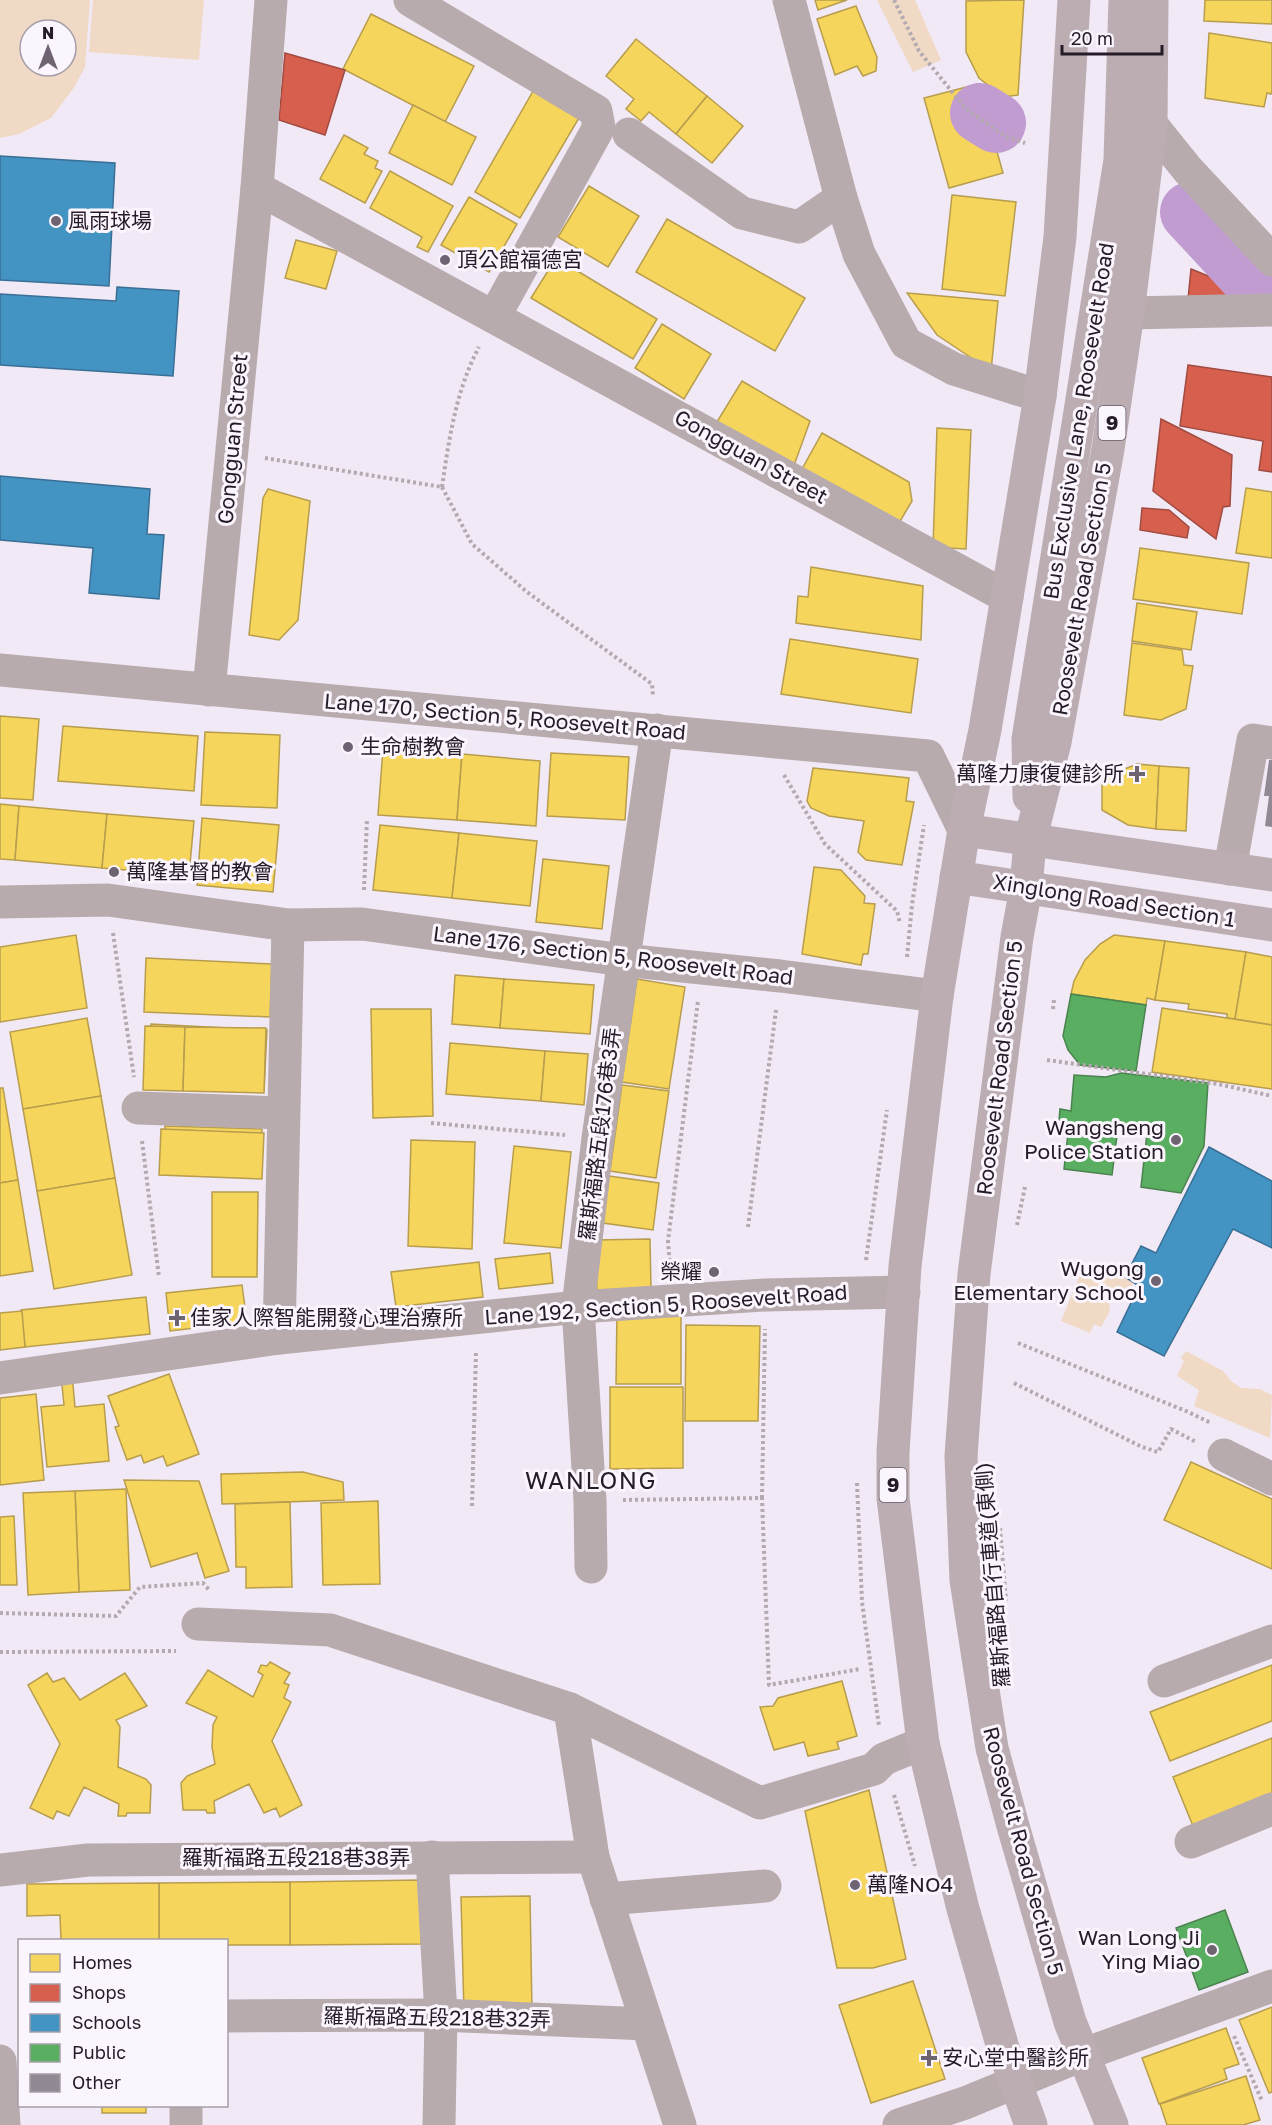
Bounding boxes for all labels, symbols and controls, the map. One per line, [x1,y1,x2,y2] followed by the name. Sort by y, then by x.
[18,18,78,78] north arrow
[1062,18,1162,56] scale bar
[42,23,54,43] text: N
[1071,27,1113,49] text: 20 m
[68,207,152,233] place label: 風雨球場
[49,214,63,228] marker: 風雨球場
[1037,241,1119,601] street label: Bus Exclusive Lane, Roosevelt Road
[457,246,583,272] place label: 頂公館福德宮
[438,253,452,267] marker: 頂公館福德宮
[212,353,252,525] street label: Gongguan Street
[670,403,833,509] street label: Gongguan Street
[1098,406,1126,440] road number: 9
[1046,460,1116,717] street label: Roosevelt Road Section 5
[323,687,687,745] street label: Lane 170, Section 5, Roosevelt Road
[360,733,465,759] place label: 生命樹教會
[341,740,355,754] marker: 生命樹教會
[956,760,1124,786] place label: 萬隆力康復健診所
[1128,765,1146,783] marker: 萬隆力康復健診所
[126,858,273,884] place label: 萬隆基督的教會
[107,865,121,879] marker: 萬隆基督的教會
[992,868,1237,932] street label: Xinglong Road Section 1
[432,920,795,990] street label: Lane 176, Section 5, Roosevelt Road
[970,939,1028,1197] street label: Roosevelt Road Section 5
[573,1026,625,1242] street label: 羅斯福路五段176巷3弄
[1024,1114,1164,1164] place label: Wangsheng Police Station
[1169,1133,1183,1147] marker: Wangsheng Police Station
[953,1255,1144,1305] place label: Wugong Elementary School
[660,1258,702,1284] place label: 榮耀
[707,1265,721,1279] marker: 榮耀
[1149,1274,1163,1288] marker: Wugong Elementary School
[484,1278,848,1330] street label: Lane 192, Section 5, Roosevelt Road
[190,1304,463,1330] place label: 佳家人際智能開發心理治療所
[168,1309,186,1327] marker: 佳家人際智能開發心理治療所
[969,1461,1015,1689] street label: 羅斯福路自行車道(東側)
[525,1465,657,1494] district label: WANLONG
[880,1468,906,1502] road number: 9
[978,1724,1070,1978] street label: Roosevelt Road Section 5
[182,1844,410,1870] street label: 羅斯福路五段218巷38弄
[867,1871,953,1897] place label: 萬隆NO4
[848,1878,862,1892] marker: 萬隆NO4
[1078,1924,1200,1974] place label: Wan Long Ji Ying Miao
[18,1939,228,2107] legend
[1205,1943,1219,1957] marker: Wan Long Ji Ying Miao
[72,1951,132,1973] text: Homes
[72,1981,126,2003] text: Shops
[323,2002,551,2032] street label: 羅斯福路五段218巷32弄
[72,2011,141,2033] text: Schools
[72,2041,126,2063] text: Public
[942,2044,1089,2070] place label: 安心堂中醫診所
[920,2049,938,2067] marker: 安心堂中醫診所
[72,2071,121,2093] text: Other

